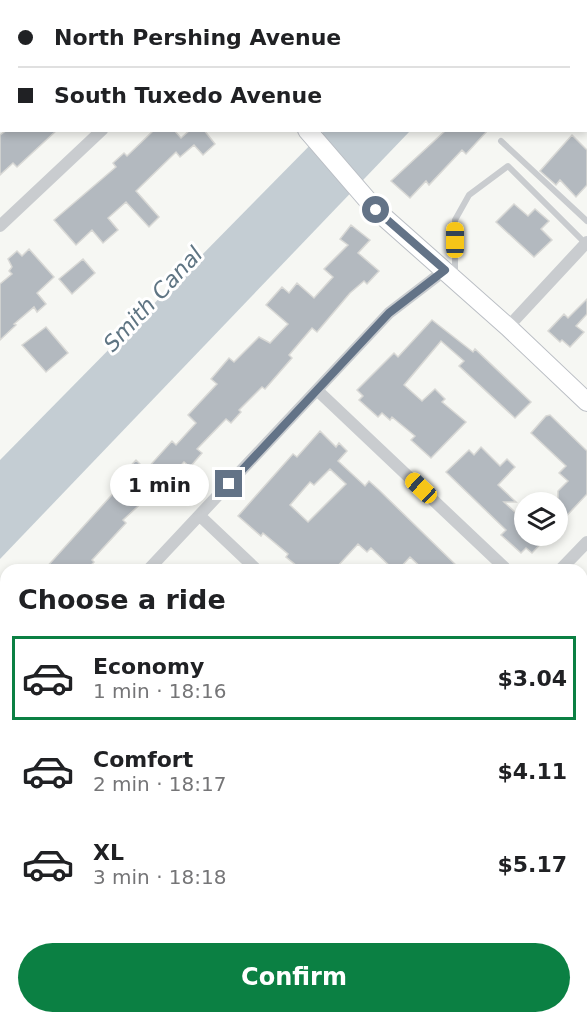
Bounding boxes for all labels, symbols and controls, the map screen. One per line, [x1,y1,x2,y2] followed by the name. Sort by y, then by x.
[54,25,341,50] text: North Pershing Avenue
[54,83,322,108] text: South Tuxedo Avenue
[362,196,389,223] route start
[446,222,464,258] car
[98,242,208,356] water label: Smith Canal
[109,463,208,505] callout: 1 min
[402,469,440,507] car
[215,470,242,497] route end
[128,473,191,497] text: 1 min
[514,492,568,546] map controls
[514,492,568,546] button: layers
[18,584,226,615] text: Choose a ride
[21,651,75,705] icon: car
[93,654,204,679] text: Economy
[497,666,567,691] text: $3.04
[93,679,227,703] text: 1 min · 18:16
[21,744,75,798] icon: car
[93,747,193,772] text: Comfort
[497,759,567,784] text: $4.11
[93,772,227,796] text: 2 min · 18:17
[21,837,75,891] icon: car
[93,840,124,865] text: XL
[497,852,567,877] text: $5.17
[93,865,227,889] text: 3 min · 18:18
[18,943,570,1012] button: Confirm

